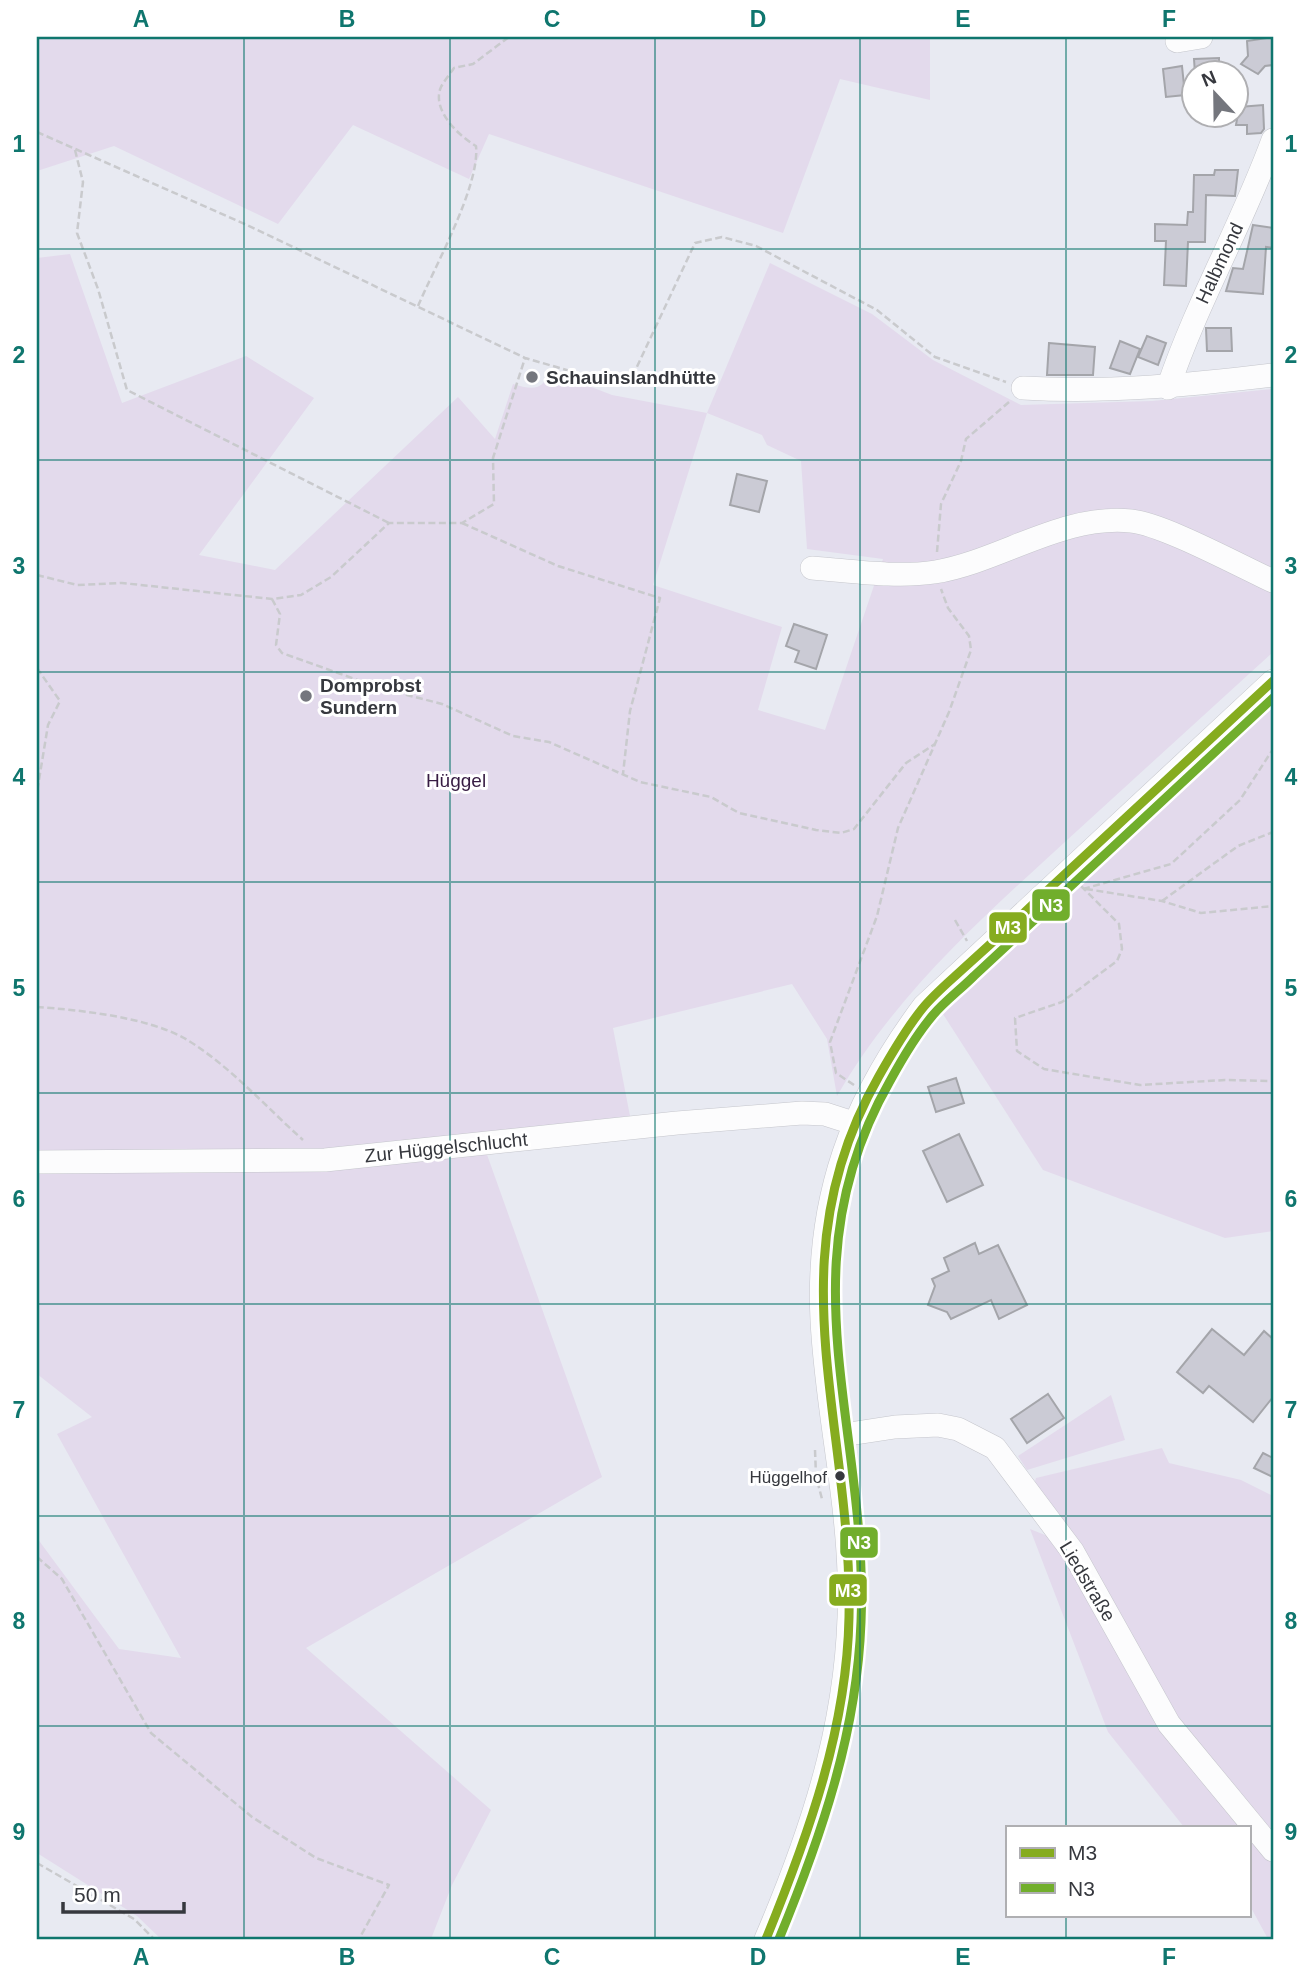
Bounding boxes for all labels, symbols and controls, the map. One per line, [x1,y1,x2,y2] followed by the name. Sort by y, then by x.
[133,6,149,32] text: A
[339,6,355,32] text: B
[544,6,560,32] text: C
[750,6,766,32] text: D
[955,6,971,32] text: E
[1162,6,1176,32] text: F
[1180,60,1250,130] north arrow
[1199,66,1219,91] text: N
[13,131,26,157] text: 1
[1285,131,1298,157] text: 1
[1192,220,1247,307] street label: Halbmond
[13,342,25,368] text: 2
[1285,342,1297,368] text: 2
[546,367,716,388] place label: Schauinslandhütte
[524,369,540,385] marker: Schauinslandhütte
[13,553,25,579] text: 3
[1285,553,1297,579] text: 3
[320,675,422,718] place label: Domprobst Sundern
[298,688,314,704] marker: Domprobst Sundern
[13,764,26,790] text: 4
[1285,764,1298,790] text: 4
[426,770,486,791] park label: Hüggel
[1031,888,1071,922] line badge: N3
[1039,895,1063,916] text: N3
[988,911,1028,944] line badge: M3
[995,917,1021,938] text: M3
[13,975,26,1001] text: 5
[1285,975,1298,1001] text: 5
[364,1128,529,1166] street label: Zur Hüggelschlucht
[13,1186,25,1212] text: 6
[1285,1186,1297,1212] text: 6
[13,1397,25,1423] text: 7
[1285,1397,1297,1423] text: 7
[749,1468,827,1487] place label: Hüggelhof
[833,1469,847,1483] marker: Hüggelhof
[839,1526,879,1559] line badge: N3
[847,1532,871,1553] text: N3
[1055,1537,1120,1625] street label: Liedstraße
[828,1573,868,1607] line badge: M3
[835,1580,861,1601] text: M3
[13,1608,26,1634] text: 8
[1285,1608,1298,1634] text: 8
[13,1819,25,1845] text: 9
[1285,1819,1297,1845] text: 9
[1006,1826,1250,1916] legend
[1068,1841,1097,1864] text: M3
[63,1871,184,1915] scale bar
[1068,1877,1095,1900] text: N3
[74,1883,121,1906] text: 50 m
[133,1944,149,1970] text: A
[339,1944,355,1970] text: B
[544,1944,560,1970] text: C
[750,1944,766,1970] text: D
[955,1944,971,1970] text: E
[1162,1944,1176,1970] text: F

